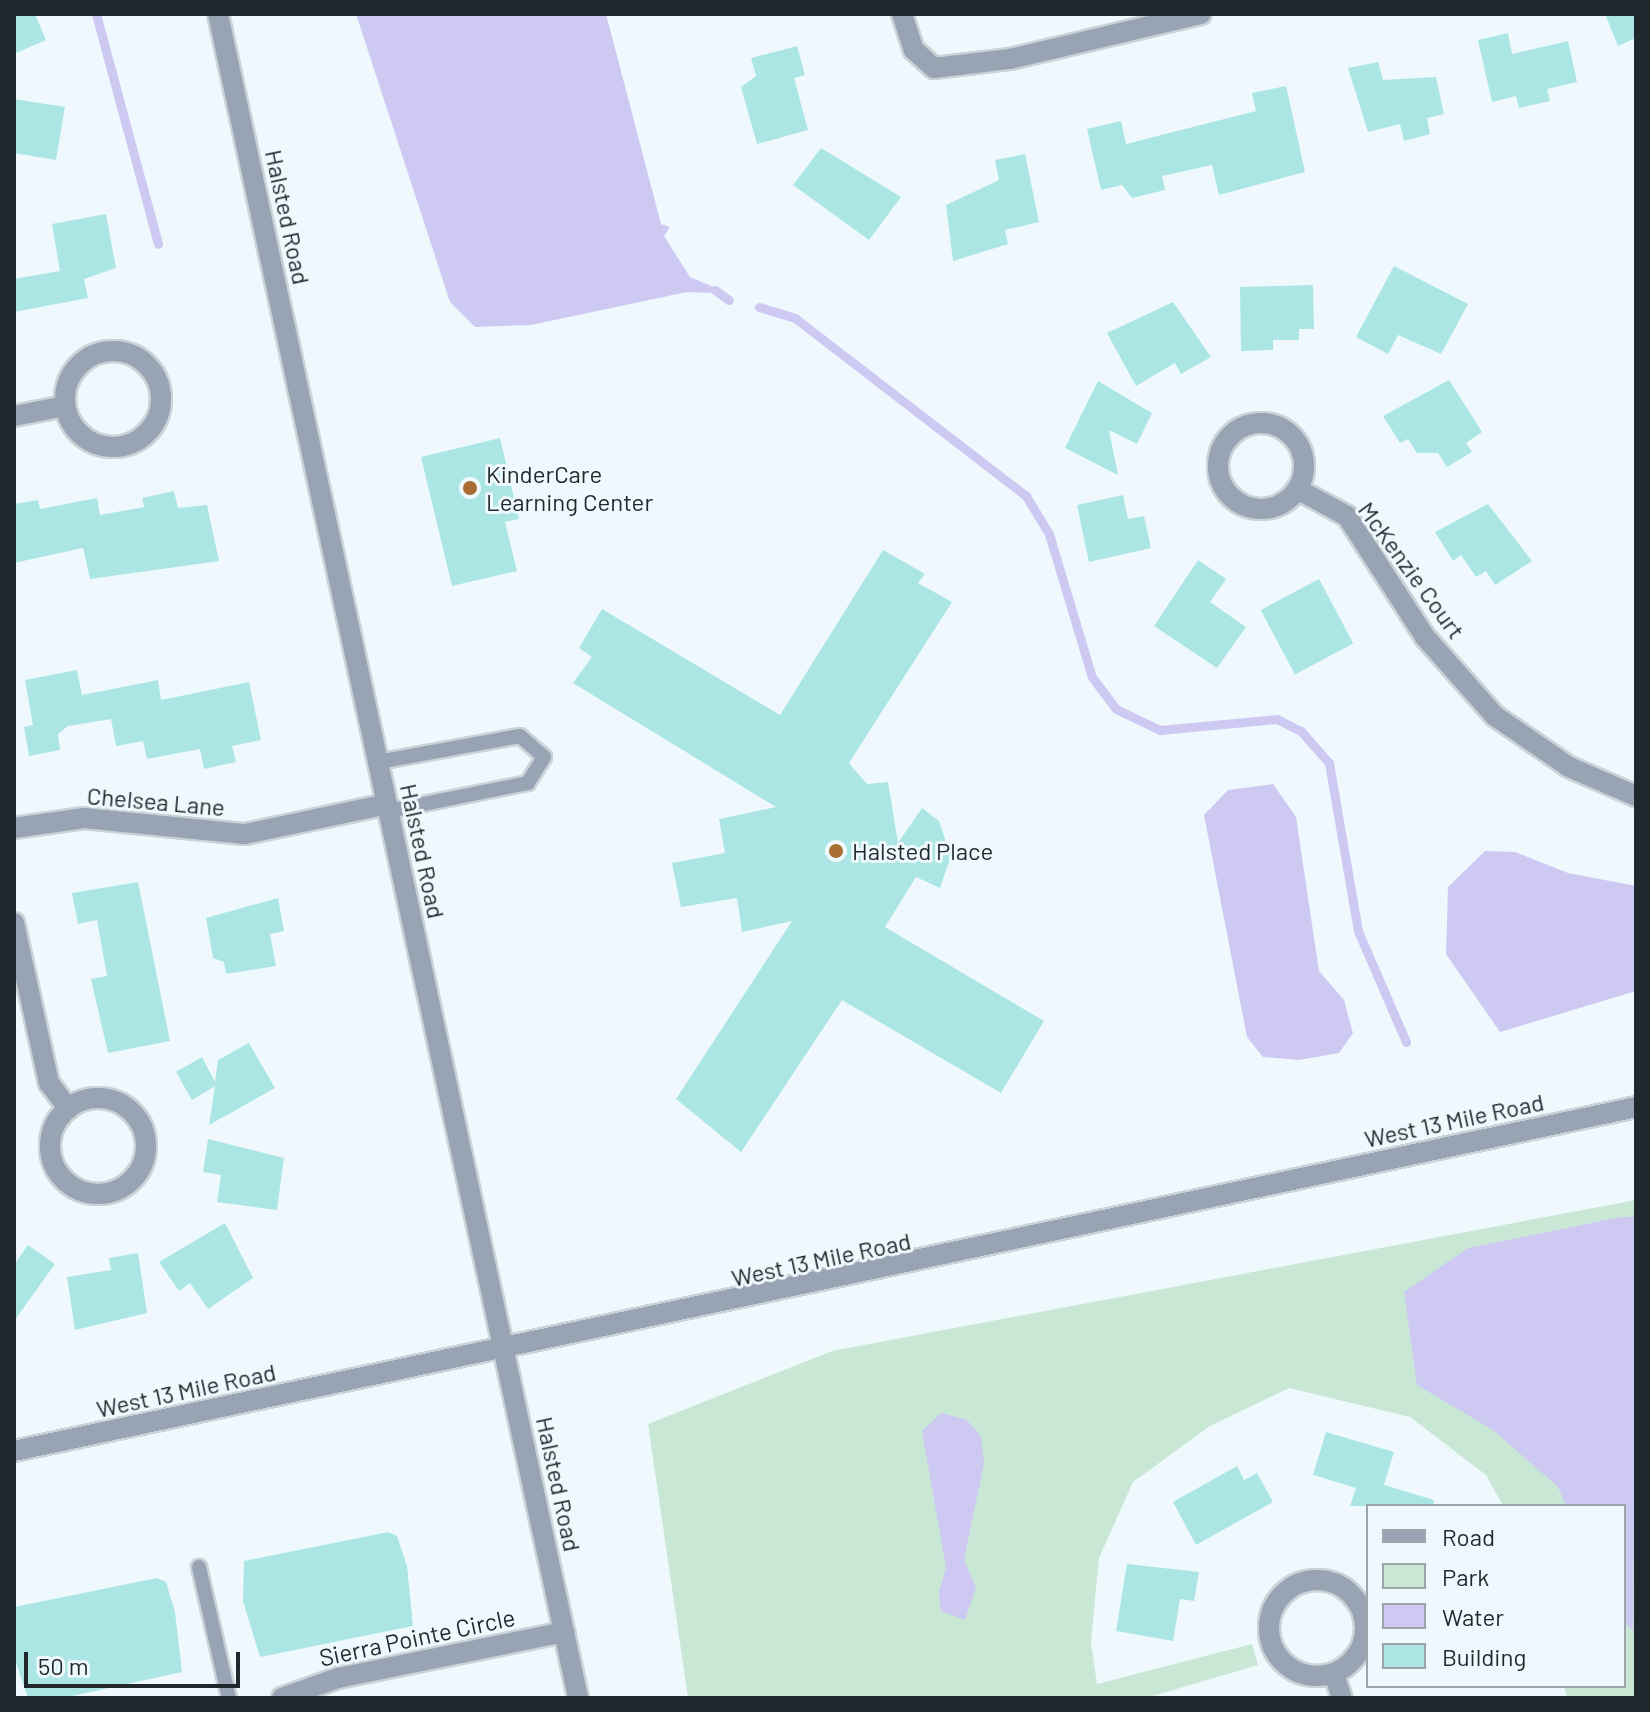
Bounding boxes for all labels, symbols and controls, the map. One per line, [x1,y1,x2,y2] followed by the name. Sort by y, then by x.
[260,147,316,287] street label: Halsted Road
[486,460,653,516] place label: KinderCare Learning Center
[461,479,479,497] marker: KinderCare Learning Center
[1353,496,1471,644] street label: McKenzie Court
[86,781,226,821] street label: Chelsea Lane
[395,781,451,921] street label: Halsted Road
[852,837,993,865] place label: Halsted Place
[827,842,845,860] marker: Halsted Place
[1362,1087,1546,1153] street label: West 13 Mile Road
[729,1226,913,1292] street label: West 13 Mile Road
[94,1357,278,1423] street label: West 13 Mile Road
[531,1414,587,1554] street label: Halsted Road
[1366,1504,1626,1688] legend
[1442,1522,1495,1551] text: Road
[1442,1562,1489,1591] text: Park
[316,1602,518,1672] street label: Sierra Pointe Circle
[1442,1602,1504,1631] text: Water
[28,1636,244,1686] scale bar
[1442,1642,1526,1671] text: Building
[38,1651,89,1680] text: 50 m

